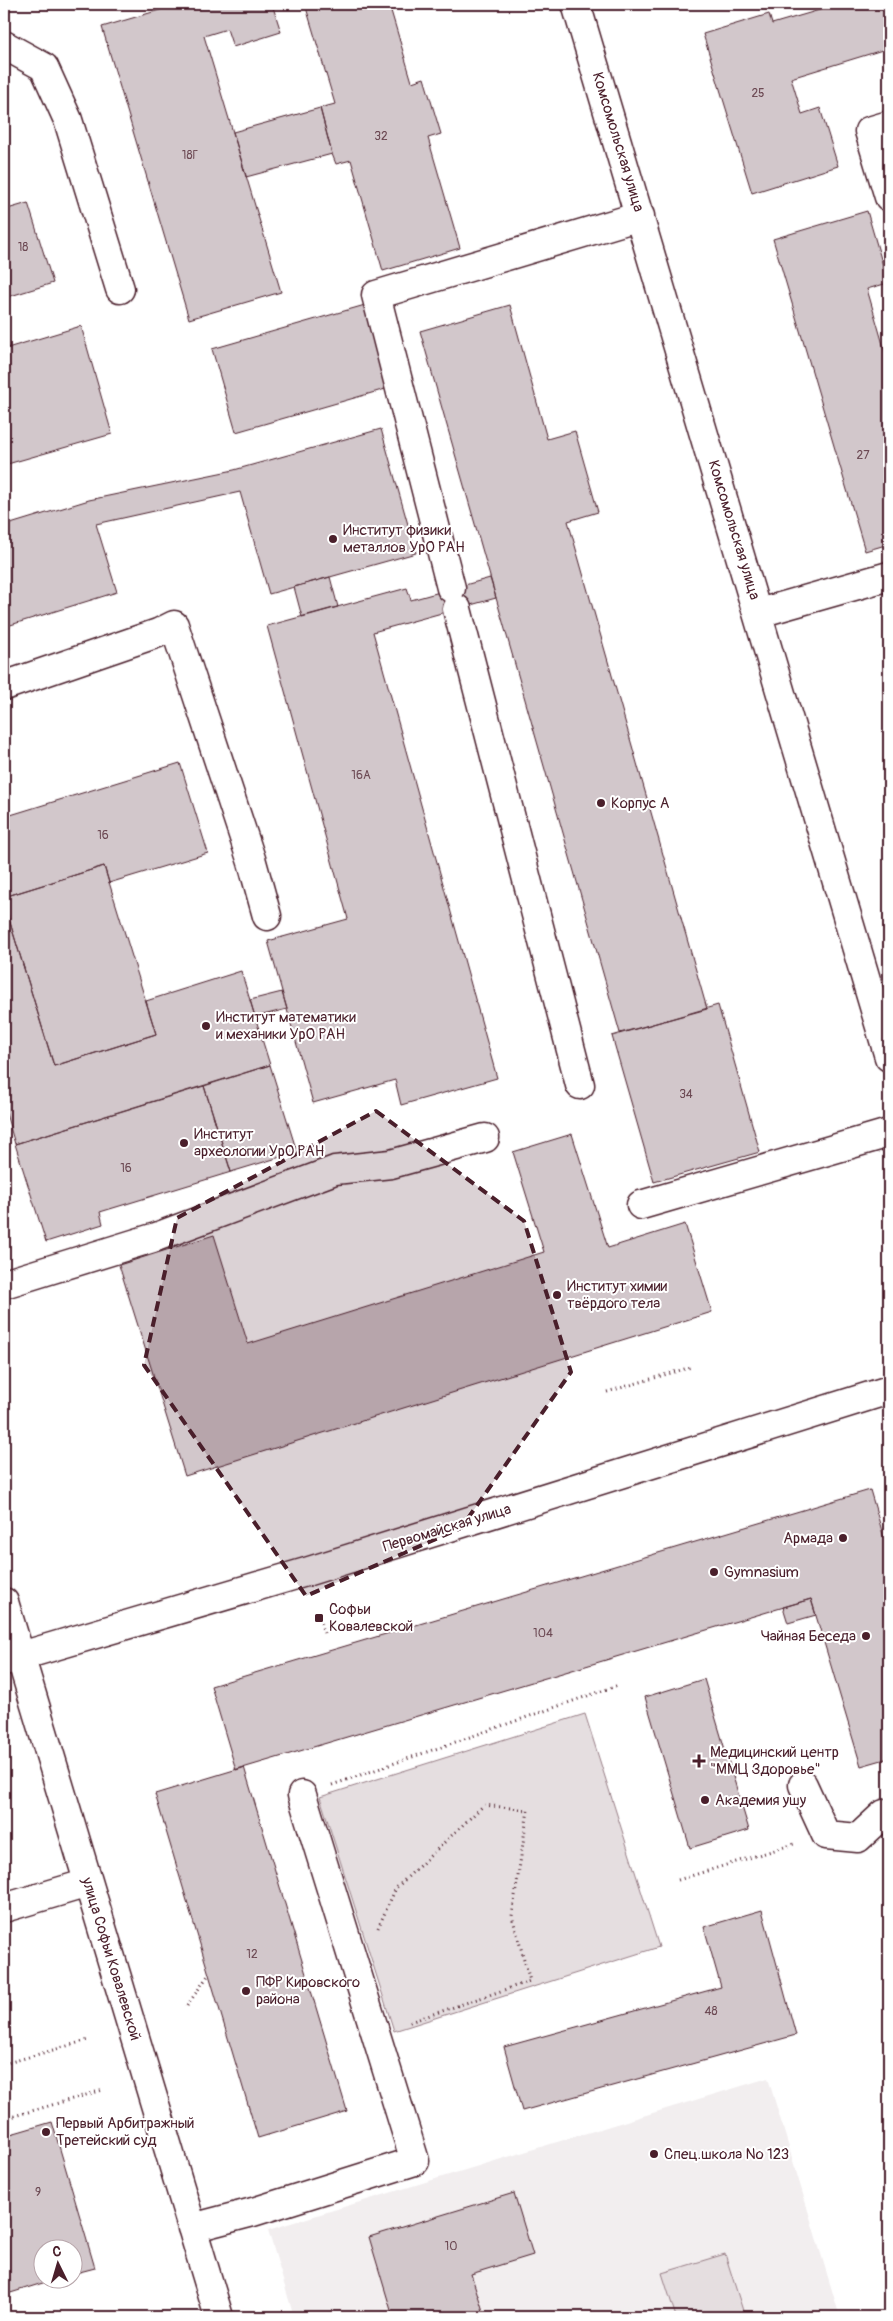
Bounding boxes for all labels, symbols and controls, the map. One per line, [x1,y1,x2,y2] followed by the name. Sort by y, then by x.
[588,70,648,214] street label: Комсомольская улица
[751,86,765,101] house number: 25
[374,129,388,144] house number: 32
[182,148,198,163] house number: 18Г
[18,240,28,255] house number: 18
[856,448,870,463] house number: 27
[704,458,764,602] street label: Комсомольская улица
[343,521,465,557] place label: Институт физики металлов УрО РАН
[327,533,339,545] marker: Институт физики металлов УрО РАН
[351,768,371,783] house number: 16А
[611,794,670,813] place label: Корпус А
[595,797,607,809] marker: Корпус А
[97,828,109,843] house number: 16
[216,1008,356,1044] place label: Институт математики и механики УрО РАН
[200,1020,212,1032] marker: Институт математики и механики УрО РАН
[679,1087,693,1102] house number: 34
[194,1125,324,1161] place label: Институт археологии УрО РАН
[178,1137,190,1149] marker: Институт археологии УрО РАН
[120,1161,132,1176] house number: 16
[567,1277,667,1313] place label: Институт химии твёрдого тела
[551,1289,563,1301] marker: Институт химии твёрдого тела
[381,1499,513,1557] street label: Первомайская улица
[783,1529,833,1548] place label: Армада
[837,1532,849,1544] marker: Армада
[724,1563,799,1582] place label: Gymnasium
[708,1566,720,1578] marker: Gymnasium
[329,1600,413,1636] place label: Софьи Ковалевской
[313,1612,325,1624] marker: Софьи Ковалевской
[533,1626,553,1641] house number: 104
[761,1627,856,1646] place label: Чайная Беседа
[860,1630,872,1642] marker: Чайная Беседа
[710,1743,839,1779] place label: Медицинский центр "ММЦ Здоровье"
[692,1754,706,1768] marker: Медицинский центр "ММЦ Здоровье"
[715,1791,807,1810] place label: Академия ушу
[699,1794,711,1806] marker: Академия ушу
[77,1874,145,2043] street label: улица Софьи Ковалевской
[246,1947,258,1962] house number: 12
[256,1973,360,2009] place label: ПФР Кировского района
[240,1985,252,1997] marker: ПФР Кировского района
[704,2004,718,2019] house number: 48
[56,2114,195,2150] place label: Первый Арбитражный Третейский суд
[40,2126,52,2138] marker: Первый Арбитражный Третейский суд
[664,2145,789,2164] place label: Спец.школа № 123
[648,2148,660,2160] marker: Спец.школа № 123
[35,2185,41,2200] house number: 9
[32,2238,82,2288] north arrow
[445,2239,457,2254] house number: 10
[52,2243,62,2260] text: С

